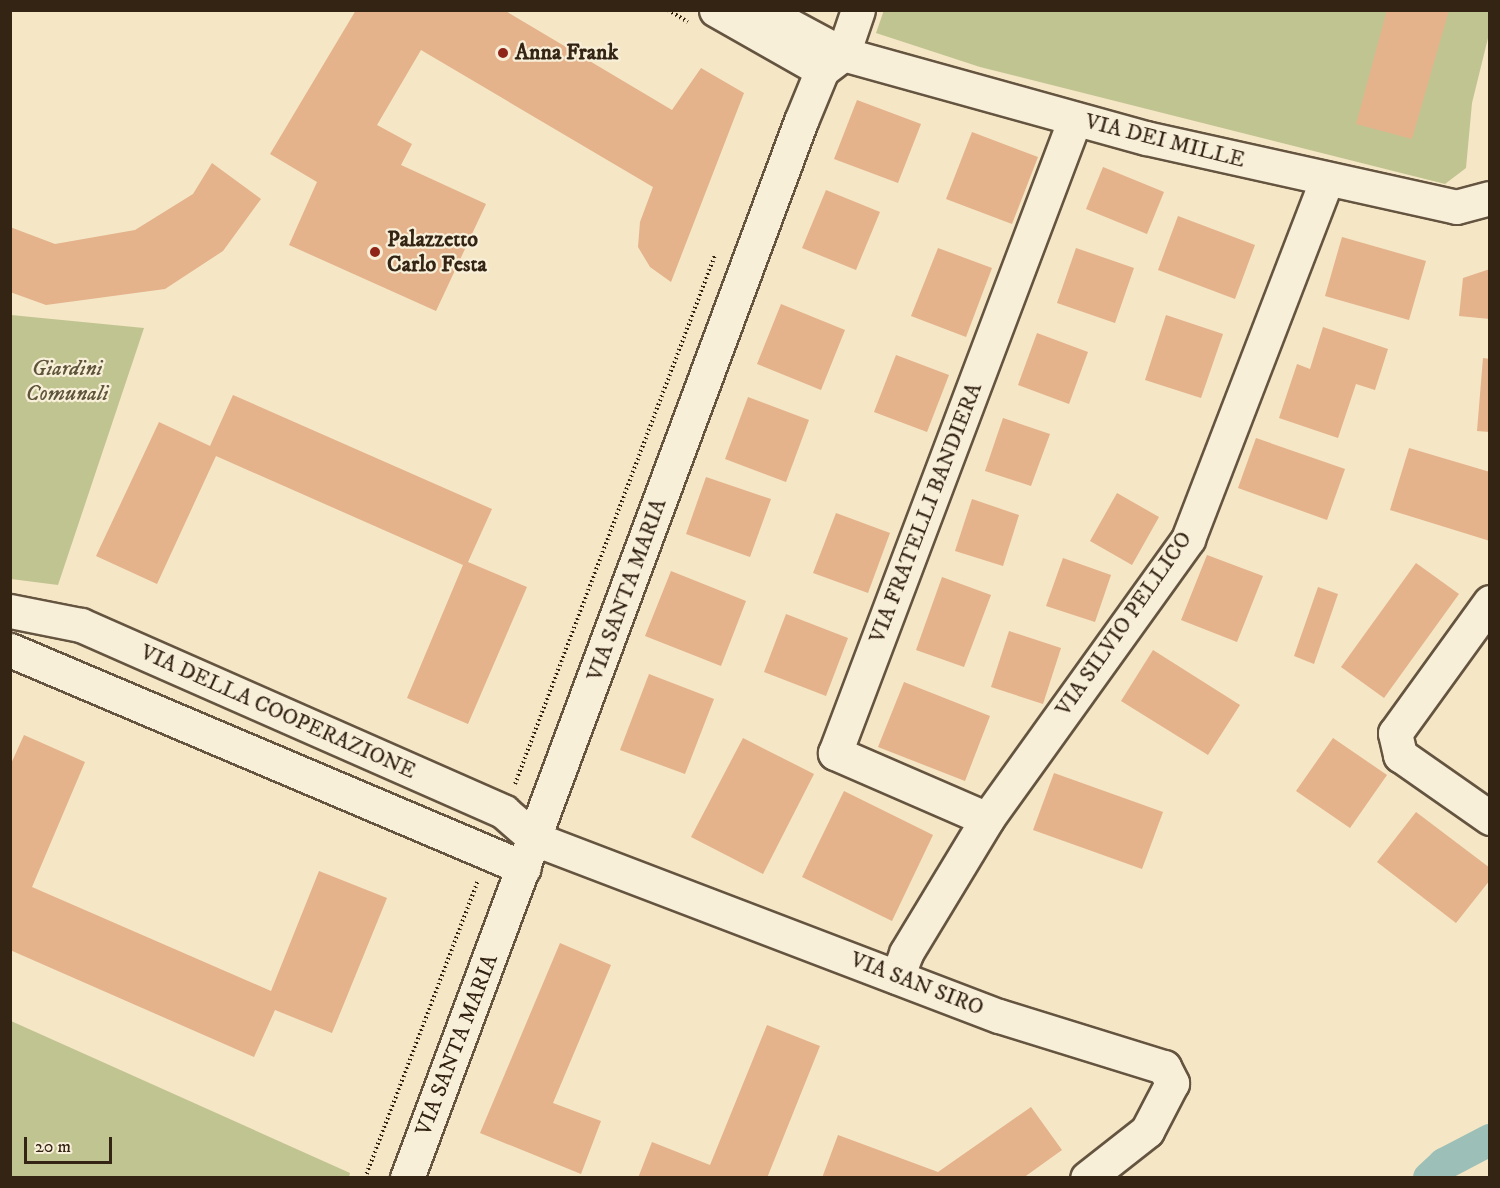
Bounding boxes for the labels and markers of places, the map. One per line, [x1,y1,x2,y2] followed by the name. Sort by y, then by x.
[515,40,618,66] place label: Anna Frank
[496,46,510,60] marker: Anna Frank
[387,226,487,278] place label: Palazzetto Carlo Festa
[368,245,382,259] marker: Palazzetto Carlo Festa

